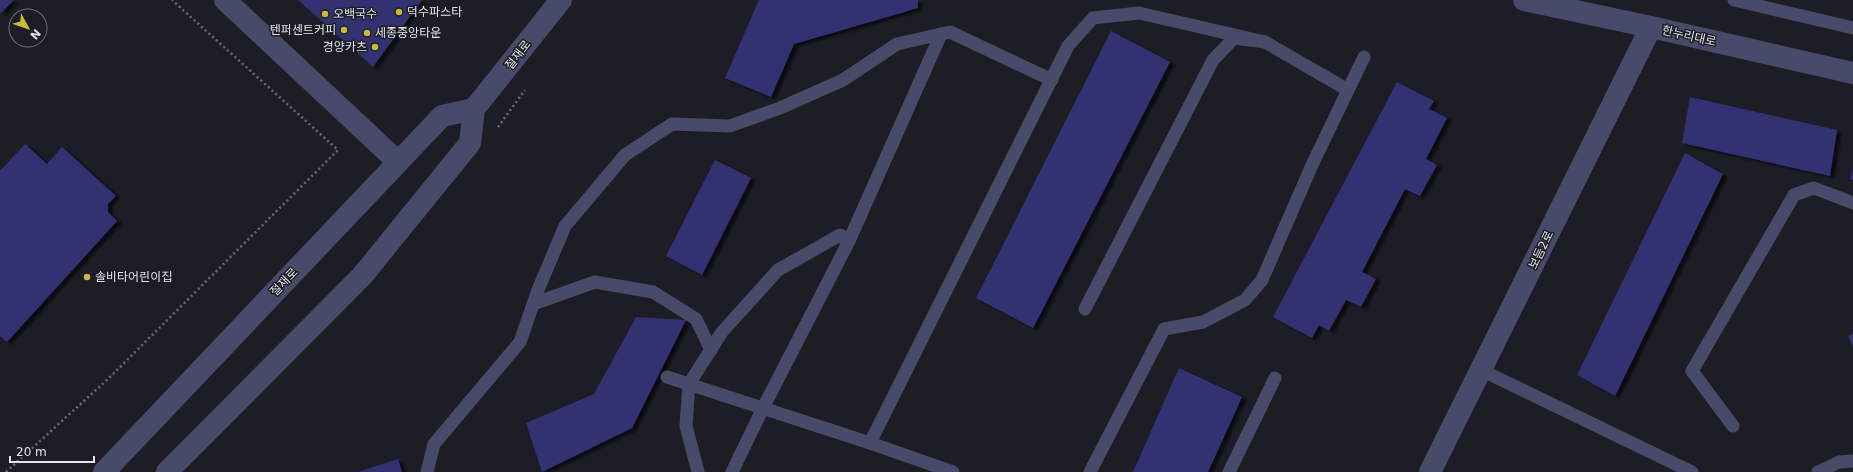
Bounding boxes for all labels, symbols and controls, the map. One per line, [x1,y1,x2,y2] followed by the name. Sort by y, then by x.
[407,5,462,19] place label: 덕수파스타
[333,7,377,21] place label: 오백국수
[394,7,404,17] marker: 덕수파스타
[8,8,48,48] north arrow
[320,9,330,19] marker: 오백국수
[270,23,336,37] place label: 텐퍼센트커피
[1661,23,1717,49] street label: 한누리대로
[339,25,349,35] marker: 텐퍼센트커피
[27,26,43,42] text: N
[375,26,441,40] place label: 세종중앙타운
[362,28,372,38] marker: 세종중앙타운
[502,38,534,72] street label: 절재로
[323,40,367,54] place label: 경양카츠
[370,42,380,52] marker: 경양카츠
[1526,229,1556,271] street label: 보듬2로
[267,265,301,299] street label: 절재로
[95,270,172,284] place label: 솔비타어린이집
[82,272,92,282] marker: 솔비타어린이집
[10,438,94,464] scale bar
[16,445,47,459] text: 20 m

